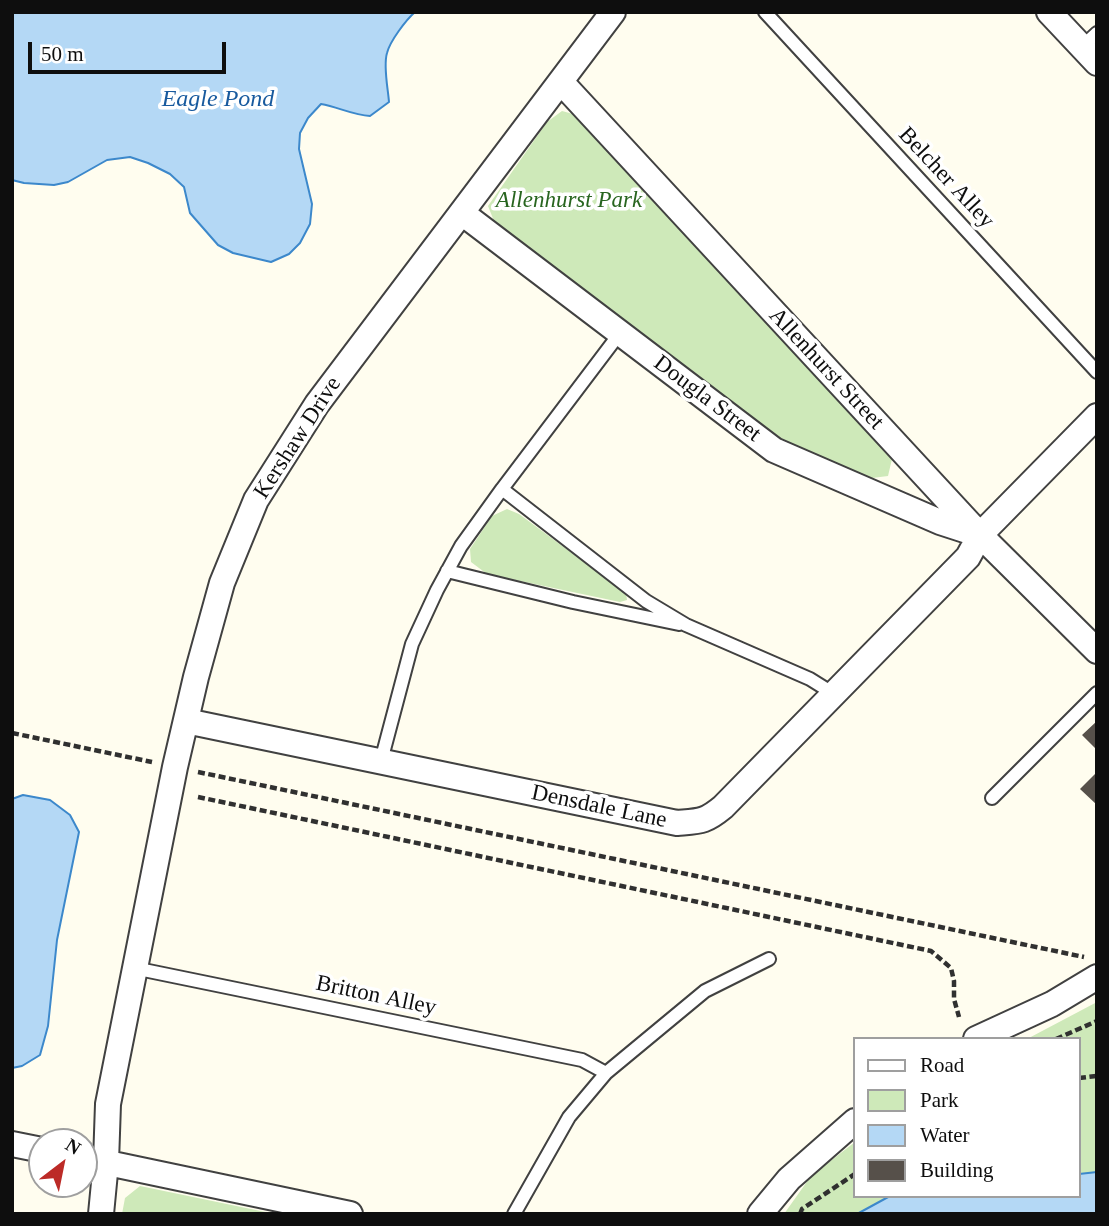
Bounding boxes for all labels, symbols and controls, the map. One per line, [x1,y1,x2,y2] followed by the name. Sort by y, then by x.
[32,28,229,72] scale bar
[41,42,84,66] text: 50 m
[162,86,274,114] water label: Eagle Pond
[892,122,1000,234] street label: Belcher Alley
[496,187,642,215] park label: Allenhurst Park
[763,302,889,436] street label: Allenhurst Street
[648,350,766,448] street label: Dougla Street
[248,372,348,504] street label: Kershaw Drive
[529,779,669,835] street label: Densdale Lane
[313,970,439,1022] street label: Britton Alley
[853,1037,1081,1198] legend
[920,1053,964,1077] text: Road
[920,1088,959,1112] text: Park
[920,1123,970,1147] text: Water
[28,1128,98,1198] north arrow
[62,1134,85,1159] text: N
[920,1158,994,1182] text: Building

